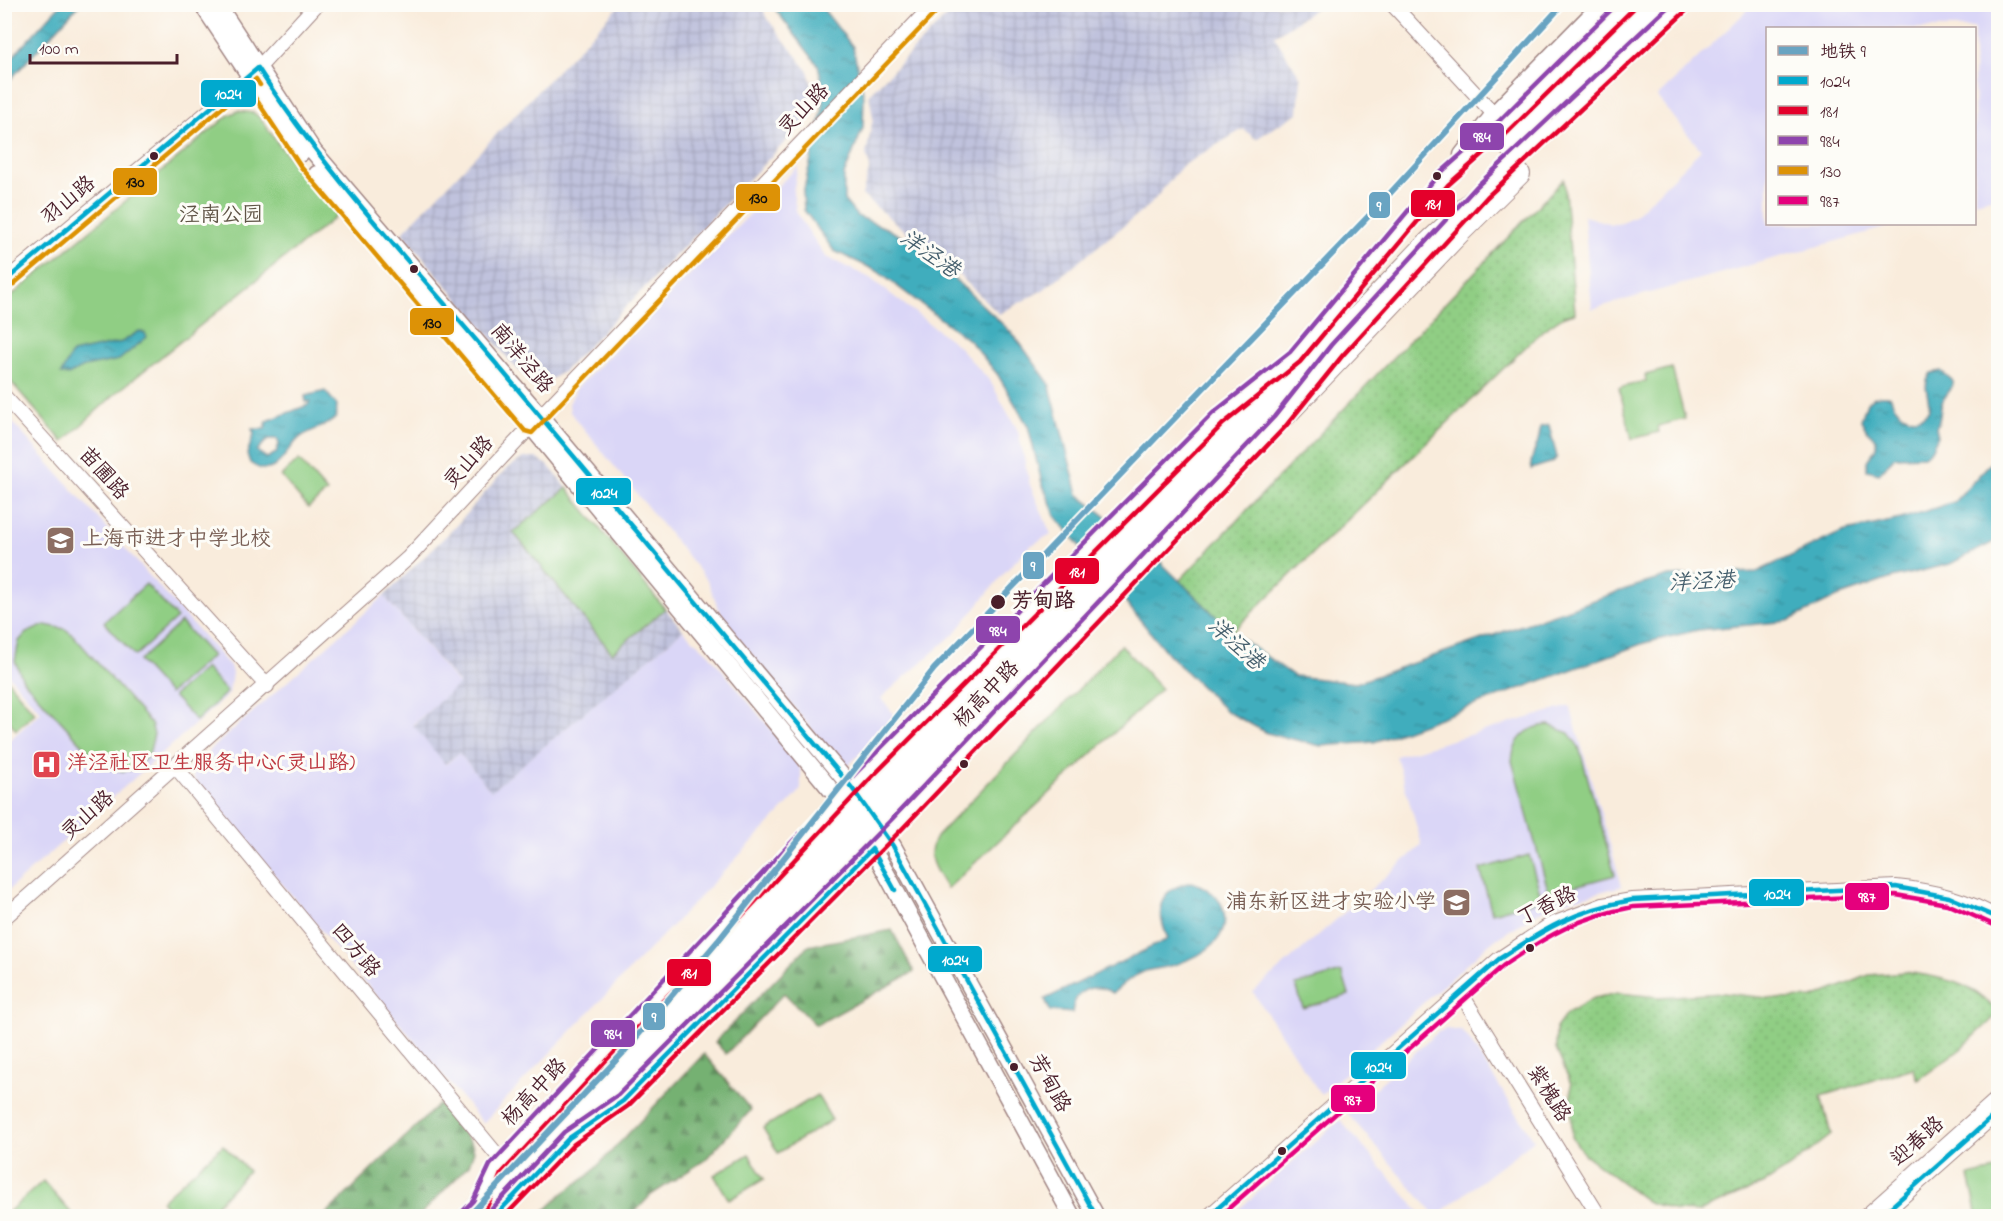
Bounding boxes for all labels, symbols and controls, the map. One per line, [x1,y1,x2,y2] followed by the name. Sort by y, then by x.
[30,27,177,65] scale bar
[1766,27,1976,225] legend
[39,37,79,63] text: 100 m
[1820,40,1866,66] text: 地铁 9
[1820,70,1850,96] text: 1024
[771,77,837,143] street label: 灵山路
[200,79,257,108] line badge: 1024
[215,83,242,107] text: 1024
[1820,100,1838,126] text: 181
[1459,122,1505,151] line badge: 984
[1472,126,1491,150] text: 984
[1820,130,1840,156] text: 984
[148,150,160,162] unlabelled marker
[1820,160,1841,186] text: 130
[112,167,158,196] line badge: 130
[35,169,103,233] street label: 羽山路
[1431,170,1443,182] unlabelled marker
[126,171,144,195] text: 130
[735,183,781,212] line badge: 130
[749,187,767,211] text: 130
[1410,189,1456,218] line badge: 181
[1820,190,1840,216] text: 987
[1368,191,1391,219] line badge: 9
[1425,193,1442,217] text: 181
[1376,195,1382,219] text: 9
[179,201,263,231] park label: 泾南公园
[893,223,967,288] water label: 洋泾港
[408,263,420,275] unlabelled marker
[409,307,455,336] line badge: 130
[423,312,441,336] text: 130
[483,317,559,401] street label: 南洋泾路
[437,430,501,496] street label: 灵山路
[71,441,135,507] street label: 苗圃路
[575,477,632,506] line badge: 1024
[591,482,618,506] text: 1024
[45,524,77,556] school or university icon: 上海市进才中学北校
[82,525,271,555] place label: 上海市进才中学北校
[1022,551,1045,580] line badge: 9
[1030,555,1036,579] text: 9
[1054,557,1100,585] line badge: 181
[1069,561,1086,585] text: 181
[1668,565,1738,601] water label: 洋泾港
[1012,587,1075,617] place label: 芳甸路
[989,593,1007,611] marker: 芳甸路
[1200,611,1272,680] water label: 洋泾港
[975,615,1021,644] line badge: 984
[988,620,1007,644] text: 984
[947,654,1027,736] street label: 杨高中路
[30,748,62,780] hospital icon: 洋泾社区卫生服务中心(灵山路)
[67,749,355,779] place label: 洋泾社区卫生服务中心(灵山路)
[958,758,970,770] unlabelled marker
[55,784,121,848] street label: 灵山路
[1748,878,1805,907] line badge: 1024
[1512,880,1582,934] street label: 丁香路
[1844,882,1890,911] line badge: 987
[1764,883,1791,907] text: 1024
[1857,886,1876,910] text: 987
[1441,887,1473,919] school or university icon: 浦东新区进才实验小学
[1226,888,1436,918] place label: 浦东新区进才实验小学
[323,917,387,985] street label: 四方路
[1524,942,1536,954] unlabelled marker
[927,945,983,973] line badge: 1024
[942,949,969,973] text: 1024
[666,958,712,987] line badge: 181
[681,962,698,986] text: 181
[642,1002,666,1031] line badge: 9
[651,1006,657,1030] text: 9
[590,1019,636,1048] line badge: 984
[603,1023,622,1047] text: 984
[1021,1049,1077,1119] street label: 芳甸路
[1350,1051,1407,1080] line badge: 1024
[495,1052,575,1134] street label: 杨高中路
[1365,1056,1392,1080] text: 1024
[1519,1059,1577,1129] street label: 紫槐路
[1008,1061,1020,1073] unlabelled marker
[1330,1084,1376,1113] line badge: 987
[1343,1089,1362,1113] text: 987
[1885,1110,1951,1174] street label: 迎春路
[1276,1145,1288,1157] unlabelled marker

